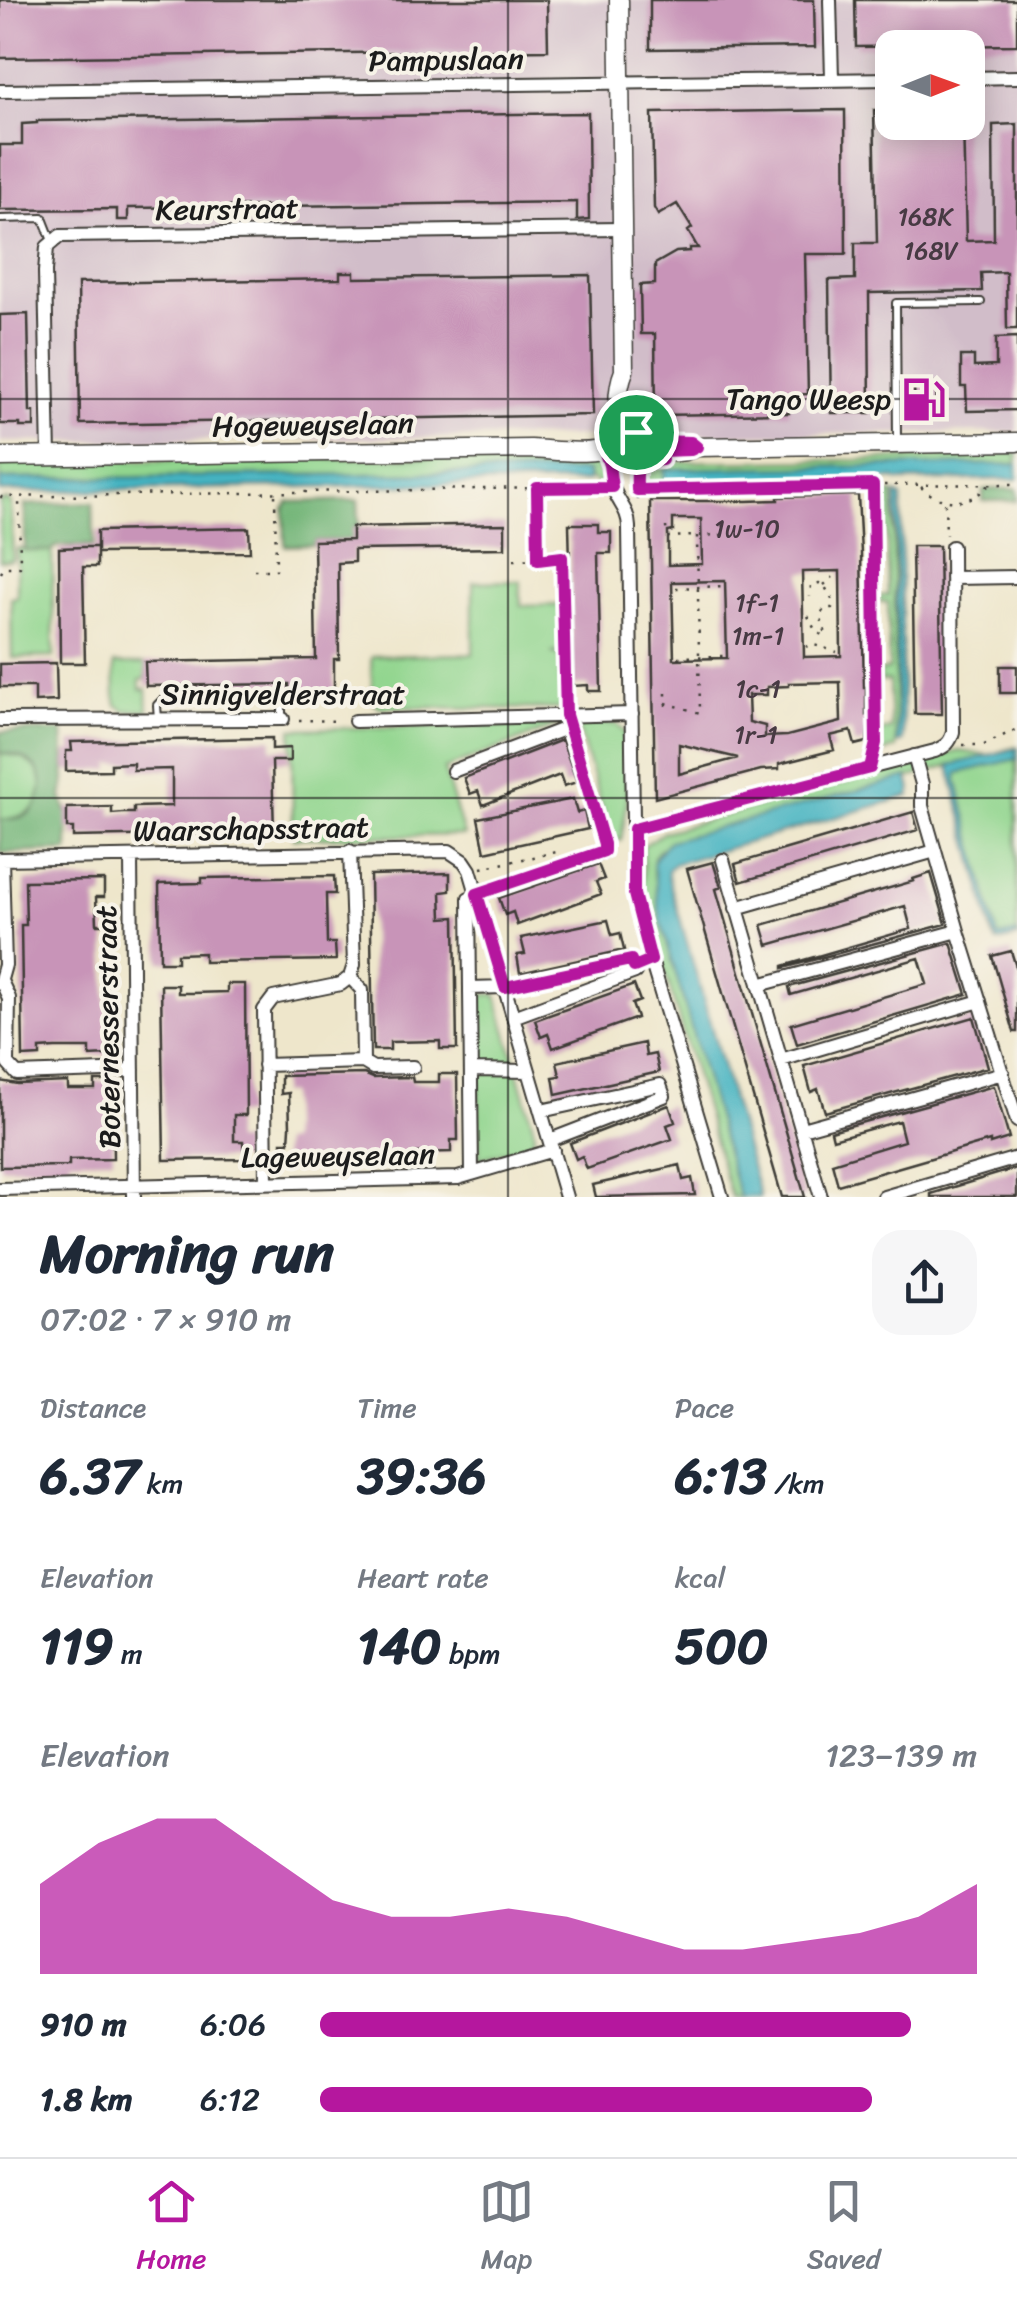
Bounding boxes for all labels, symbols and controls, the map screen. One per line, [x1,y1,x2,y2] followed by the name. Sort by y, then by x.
[875,30,985,140] north arrow
[875,30,985,140] map controls
[368,32,524,88] street label: Pampuslaan
[155,181,299,237] street label: Keurstraat
[897,194,954,239] house number: 168K
[904,228,959,273] house number: 168V
[726,372,891,426] place label: Tango Weesp
[900,375,948,423] fuel station icon: Tango Weesp
[594,390,679,475] pin
[212,396,414,454] street label: Hogeweyselaan
[609,405,664,460] icon: arrive
[714,506,780,551] house number: 1w-10
[735,580,779,625] house number: 1f-1
[732,613,784,658] house number: 1m-1
[735,666,781,711] house number: 1c-1
[161,667,405,721] street label: Sinnigvelderstraat
[734,712,778,757] house number: 1r-1
[133,800,369,858] street label: Waarschapsstraat
[79,905,137,1149] street label: Boternesserstraat
[240,1127,436,1185] street label: Lageweyselaan
[40,1205,334,1302] text: Morning run
[872,1230,977,1335] button: share
[40,1291,291,1348] text: 07:02 · 7 × 910 m
[40,1383,146,1432] text: Distance
[357,1383,417,1432] text: Time
[675,1383,734,1432] text: Pace
[40,1432,140,1521] text: 6.37
[357,1432,486,1521] text: 39:36
[675,1432,767,1521] text: 6:13
[140,1459,183,1508] text: km
[767,1459,825,1508] text: /km
[40,1553,153,1602] text: Elevation
[357,1553,489,1602] text: Heart rate
[675,1553,726,1602] text: kcal
[40,1602,114,1691] text: 119
[357,1602,442,1691] text: 140
[675,1602,768,1691] text: 500
[114,1629,142,1678] text: m
[442,1629,501,1678] text: bpm
[40,1727,170,1784] text: Elevation
[825,1727,977,1784] text: 123–139 m
[40,1996,127,2053] text: 910 m
[200,1996,266,2053] text: 6:06
[40,2071,133,2128] text: 1.8 km
[200,2071,260,2128] text: 6:12
[136,2174,206,2283] tab: Home
[479,2174,534,2283] tab: Map
[807,2174,881,2283] tab: Saved

